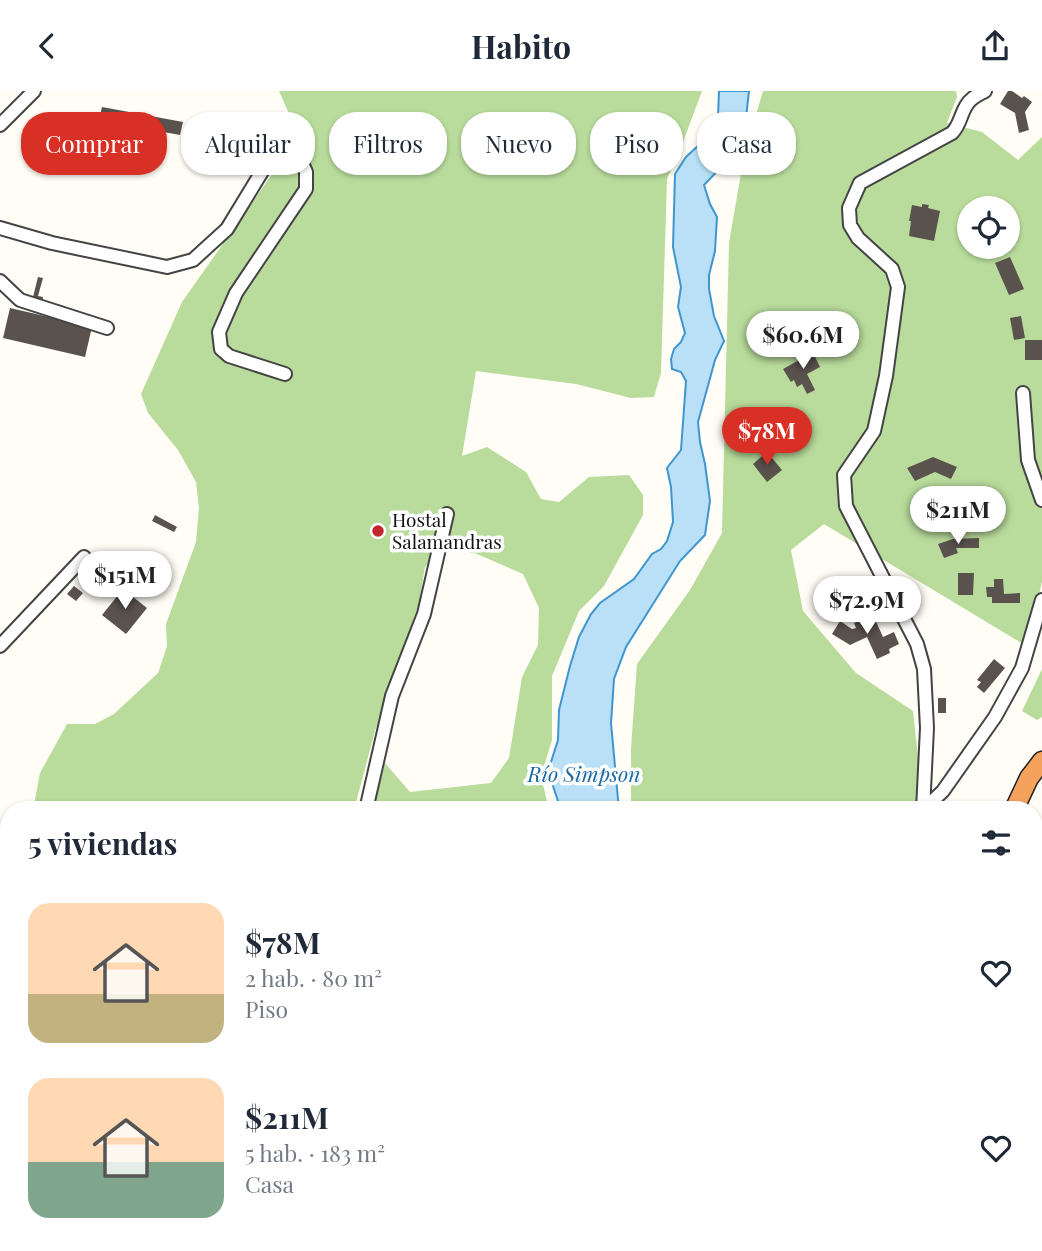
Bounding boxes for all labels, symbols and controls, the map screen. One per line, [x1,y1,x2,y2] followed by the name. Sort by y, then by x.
[471,24,571,67] text: Habito
[28,27,66,65] icon: back
[976,27,1014,65] icon: share
[21,112,167,175] chip: Comprar
[181,112,315,175] chip: Alquilar
[329,112,447,175] chip: Filtros
[461,112,576,175] chip: Nuevo
[590,112,683,175] chip: Piso
[697,112,796,175] chip: Casa
[957,196,1020,259] map controls
[957,196,1020,259] button: locate
[746,311,860,371] pin: $60.6M
[762,318,844,349] text: $60.6M
[726,407,808,467] pin: $78M
[738,414,796,445] text: $78M
[909,487,1007,546] pin: $211M
[926,493,990,524] text: $211M
[392,506,502,554] place label: Hostal Salamandras
[370,523,386,539] marker: Hostal Salamandras
[76,552,174,611] pin: $151M
[94,558,156,589] text: $151M
[810,577,924,636] pin: $72.9M
[829,583,905,614] text: $72.9M
[527,759,640,787] water label: Río Simpson
[28,823,177,863] text: 5 viviendas
[977,824,1015,862] icon: filters
[245,922,321,962] text: $78M
[84,931,168,1015] icon: home
[977,954,1015,992] icon: heart
[245,962,382,993] text: 2 hab. · 80 m²
[245,993,288,1024] text: Piso
[245,1097,329,1137] text: $211M
[84,1106,168,1190] icon: home
[977,1129,1015,1167] icon: heart
[245,1137,385,1168] text: 5 hab. · 183 m²
[245,1168,294,1199] text: Casa

